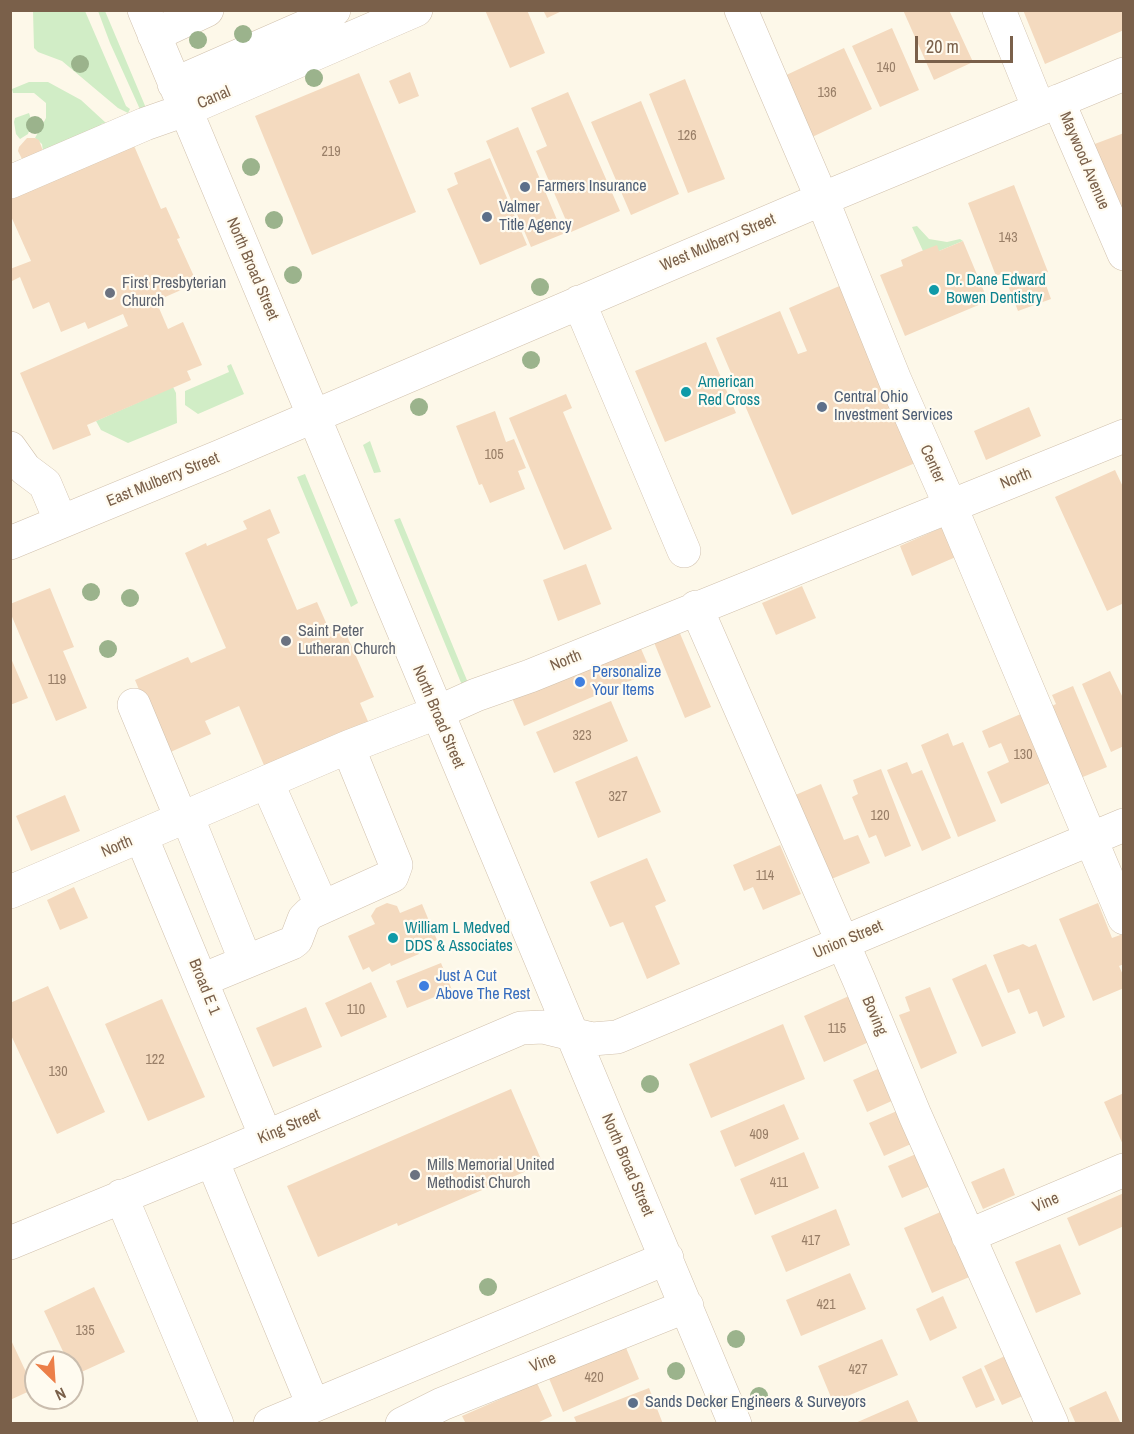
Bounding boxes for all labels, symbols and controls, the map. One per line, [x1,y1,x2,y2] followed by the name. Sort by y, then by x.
[918,24,1016,62] scale bar
[926,34,959,59] text: 20 m
[876,60,896,76] house number: 140
[194,82,234,114] street label: Canal
[817,85,837,101] house number: 136
[1055,109,1113,213] street label: Maywood Avenue
[677,128,697,144] house number: 126
[321,144,341,160] house number: 219
[537,177,646,197] place label: Farmers Insurance
[518,180,532,194] marker: Farmers Insurance
[499,198,572,236] place label: Valmer Title Agency
[480,210,494,224] marker: Valmer Title Agency
[658,210,778,276] street label: West Mulberry Street
[222,215,282,323] street label: North Broad Street
[998,230,1018,246] house number: 143
[946,271,1046,309] place label: Dr. Dane Edward Bowen Dentistry
[122,274,226,312] place label: First Presbyterian Church
[927,283,941,297] marker: Dr. Dane Edward Bowen Dentistry
[103,286,117,300] marker: First Presbyterian Church
[698,373,760,411] place label: American Red Cross
[679,385,693,399] marker: American Red Cross
[834,388,953,426] place label: Central Ohio Investment Services
[815,400,829,414] marker: Central Ohio Investment Services
[915,442,949,486] street label: Center
[484,447,504,463] house number: 105
[104,449,222,511] street label: East Mulberry Street
[998,464,1034,494] street label: North
[298,622,396,660] place label: Saint Peter Lutheran Church
[279,634,293,648] marker: Saint Peter Lutheran Church
[548,646,584,676] street label: North
[408,663,468,771] street label: North Broad Street
[592,663,661,701] place label: Personalize Your Items
[48,672,66,688] house number: 119
[573,675,587,689] marker: Personalize Your Items
[572,728,592,744] house number: 323
[1013,747,1033,763] house number: 130
[608,789,628,805] house number: 327
[870,808,890,824] house number: 120
[98,832,136,862] street label: North
[756,868,774,884] house number: 114
[810,917,886,963] street label: Union Street
[405,919,513,957] place label: William L Medved DDS & Associates
[386,931,400,945] marker: William L Medved DDS & Associates
[184,956,224,1018] street label: Broad E 1
[436,967,530,1005] place label: Just A Cut Above The Rest
[417,979,431,993] marker: Just A Cut Above The Rest
[857,993,891,1039] street label: Boving
[347,1002,365,1018] house number: 110
[828,1021,846,1037] house number: 115
[145,1052,165,1068] house number: 122
[48,1064,68,1080] house number: 130
[255,1105,323,1149] street label: King Street
[597,1111,657,1219] street label: North Broad Street
[749,1127,769,1143] house number: 409
[427,1156,555,1194] place label: Mills Memorial United Methodist Church
[408,1168,422,1182] marker: Mills Memorial United Methodist Church
[770,1175,788,1191] house number: 411
[1030,1189,1062,1217] street label: Vine
[801,1233,821,1249] house number: 417
[816,1297,836,1313] house number: 421
[75,1323,95,1339] house number: 135
[527,1349,559,1377] street label: Vine
[24,1350,84,1410] north arrow
[848,1362,868,1378] house number: 427
[584,1370,604,1386] house number: 420
[52,1383,70,1406] text: N
[645,1393,866,1413] place label: Sands Decker Engineers & Surveyors
[626,1396,640,1410] marker: Sands Decker Engineers & Surveyors

